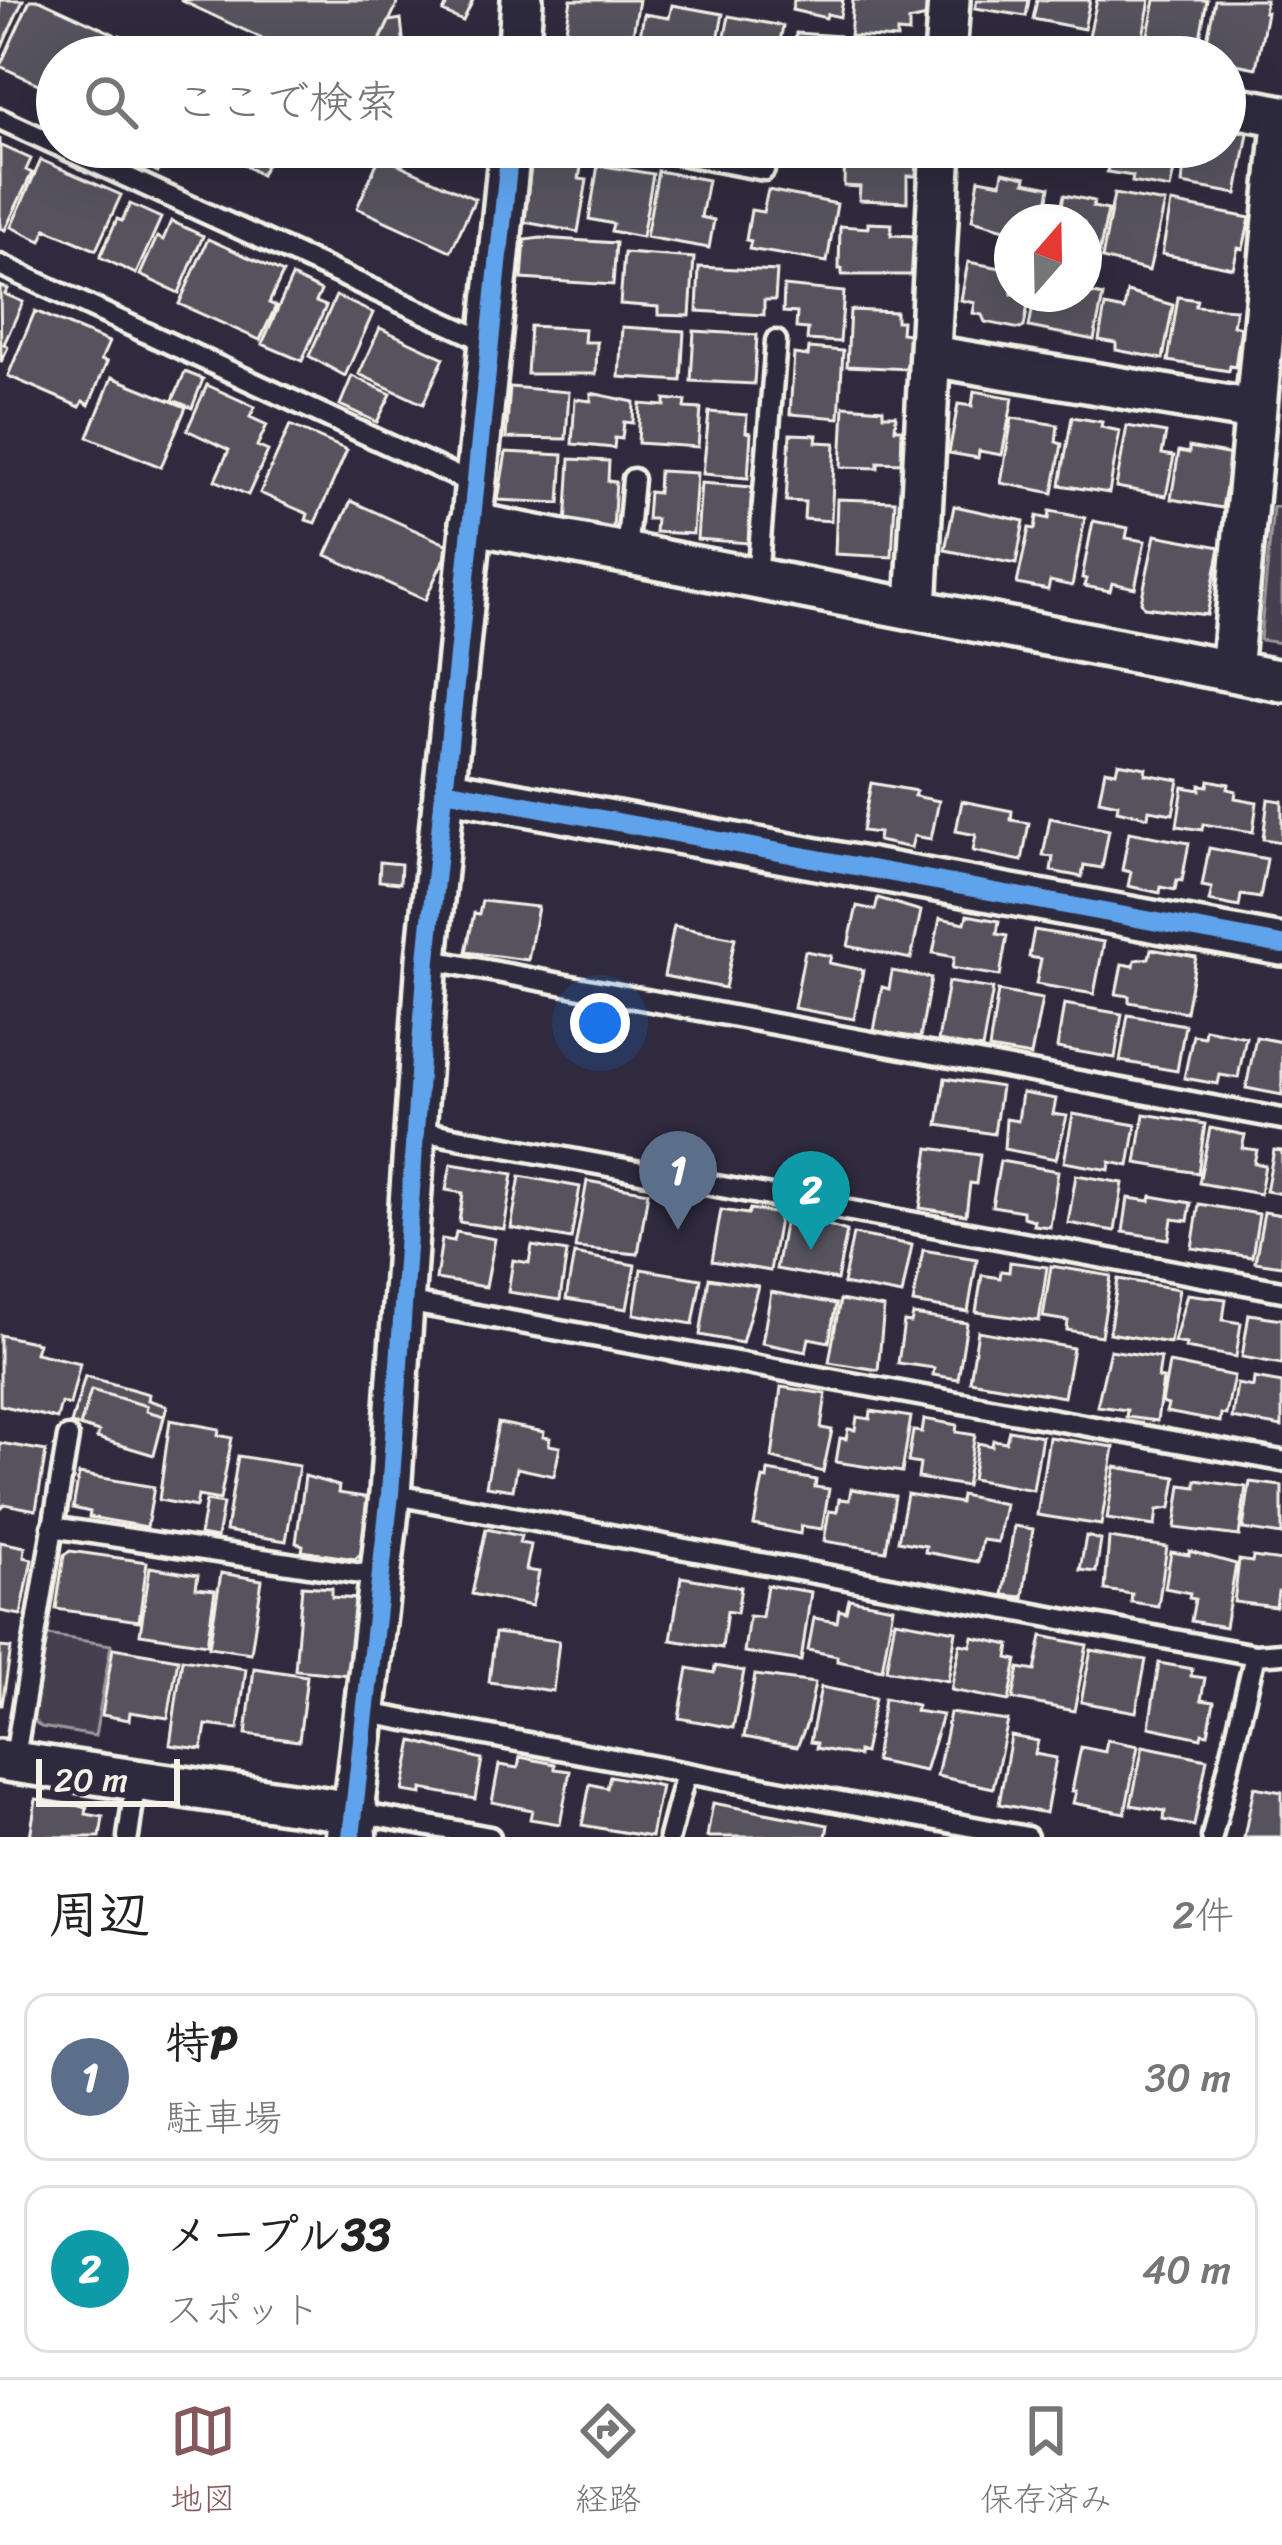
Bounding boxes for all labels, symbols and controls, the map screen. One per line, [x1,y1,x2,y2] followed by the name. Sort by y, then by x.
[36,36,1246,168] search box
[174,62,399,142] text: ここで検索
[78,69,144,135] icon: search
[994,204,1102,312] north arrow
[570,993,630,1053] your location
[639,1131,717,1230] pin: 1
[772,1151,850,1250] pin: 2
[54,1751,128,1809] text: 20 m
[36,1753,180,1806] scale bar
[48,1870,150,1960] text: 周辺
[1172,1881,1234,1950] text: 2件
[165,2003,237,2083] text: 特P
[82,2043,98,2112] text: 1
[1145,2043,1231,2112] text: 30 m
[165,2083,282,2152] text: 駐車場
[165,2195,391,2275] text: メープル33
[79,2235,101,2304] text: 2
[1142,2235,1231,2304] text: 40 m
[165,2275,321,2344] text: スポット
[170,2398,236,2528] tab: 地図
[575,2398,641,2528] tab: 経路
[980,2398,1112,2528] tab: 保存済み

